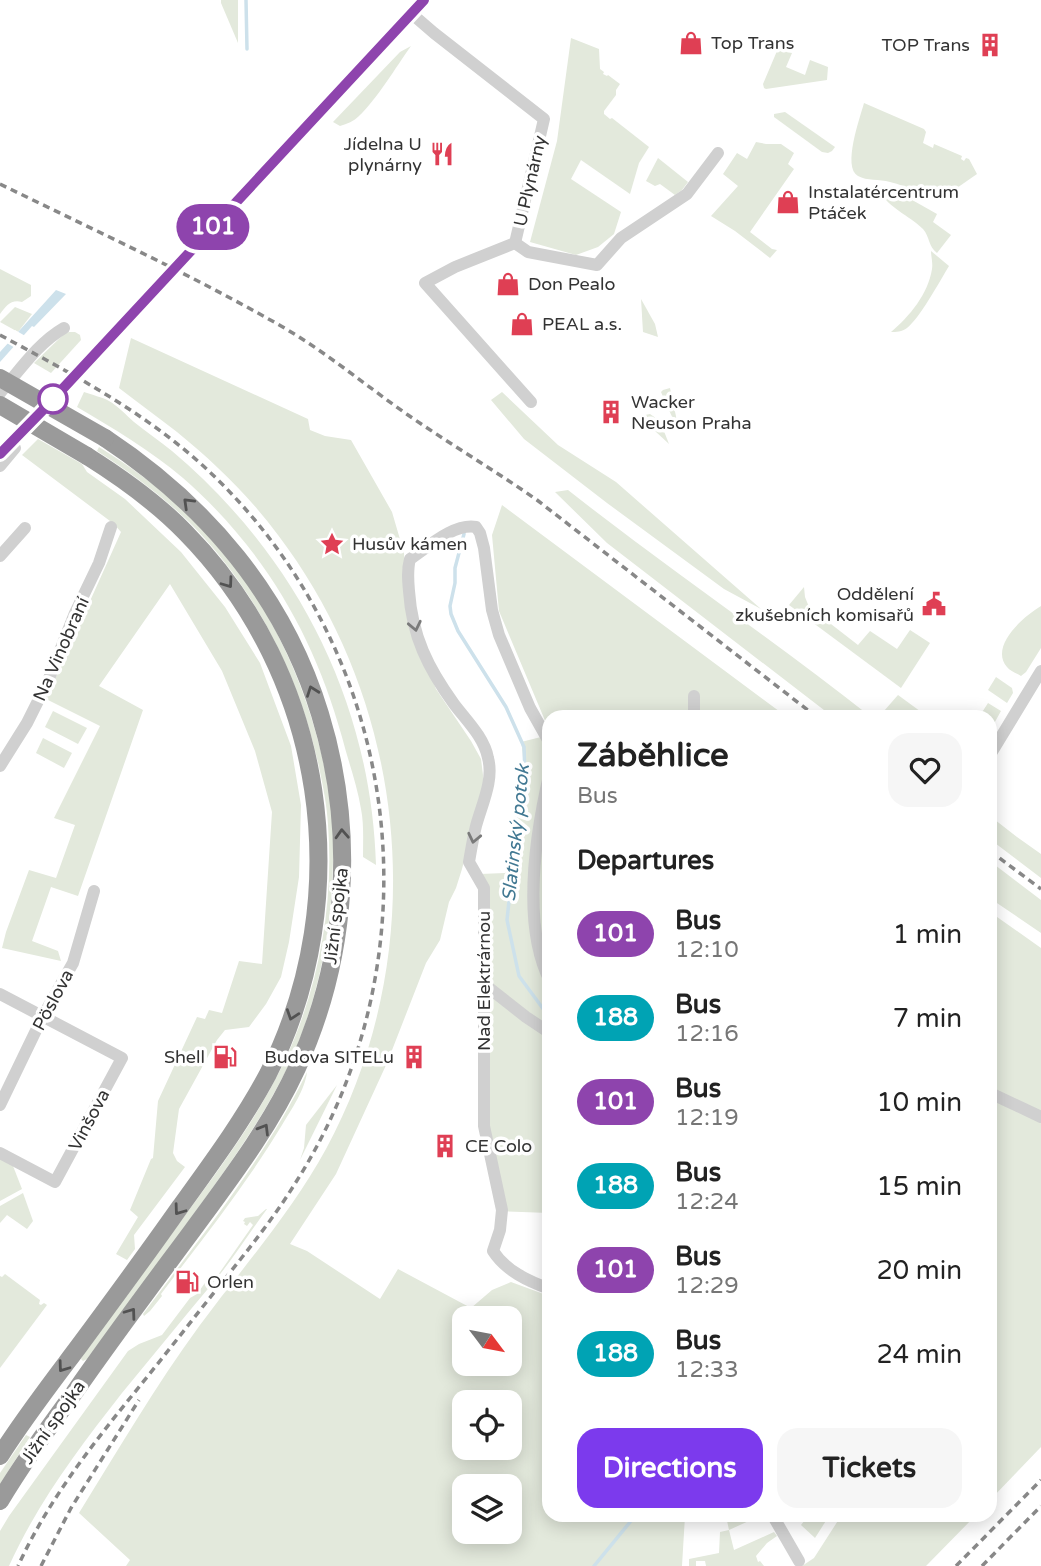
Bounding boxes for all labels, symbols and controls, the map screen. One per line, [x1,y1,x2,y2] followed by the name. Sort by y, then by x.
[677,29,705,57] shop icon: Top Trans
[976,31,1004,59] building icon: TOP Trans
[711,32,794,54] place label: Top Trans
[882,34,970,56] place label: TOP Trans
[344,133,422,176] place label: Jídelna U plynárny
[509,133,551,229] street label: U Plynárny
[428,140,456,168] restaurant icon: Jídelna U plynárny
[808,181,959,224] place label: Instalatércentrum Ptáček
[774,188,802,216] shop icon: Instalatércentrum Ptáček
[173,204,253,250] line badge: 101
[190,212,236,241] text: 101
[494,270,522,298] shop icon: Don Pealo
[528,273,615,295] place label: Don Pealo
[508,310,536,338] shop icon: PEAL a.s.
[542,313,622,335] place label: PEAL a.s.
[38,384,68,414] unlabelled marker
[631,391,752,434] place label: Wacker Neuson Praha
[597,398,625,426] building icon: Wacker Neuson Praha
[183,499,196,511] one-way arrow
[318,530,346,558] place icon: Husův kámen
[352,533,468,555] place label: Husův kámen
[220,575,232,588] one-way arrow
[735,583,915,626] place label: Oddělení zkušebních komisařů
[920,590,948,618] public building icon: Oddělení zkušebních komisařů
[28,593,94,705] street label: Na Vinobraní
[406,620,421,632] one-way arrow
[307,686,321,698] one-way arrow
[888,733,962,807] button: heart
[577,736,729,775] text: Záběhlice
[498,762,534,902] water label: Slatinský potok
[577,782,618,810] text: Bus
[335,828,350,839] one-way arrow
[467,832,482,844] one-way arrow
[577,845,714,876] text: Departures
[319,866,353,966] street label: Jižní spojka
[675,905,721,936] text: Bus
[473,911,495,1051] street label: Nad Elektrárnou
[593,919,638,948] text: 101
[893,919,962,950] text: 1 min
[675,936,739,964] text: 12:10
[28,966,78,1034] street label: Pöslova
[675,989,721,1020] text: Bus
[593,1003,638,1032] text: 188
[893,1003,962,1034] text: 7 min
[286,1008,300,1020] one-way arrow
[675,1020,739,1048] text: 12:16
[211,1043,239,1071] fuel station icon: Shell
[400,1043,428,1071] building icon: Budova SITELu
[164,1046,205,1068] place label: Shell
[264,1046,394,1068] place label: Budova SITELu
[675,1073,721,1104] text: Bus
[64,1085,114,1155] street label: Vinšova
[593,1087,638,1116] text: 101
[876,1087,962,1118] text: 10 min
[675,1104,739,1132] text: 12:19
[255,1123,268,1136] one-way arrow
[431,1132,459,1160] building icon: CE Colo
[465,1135,532,1157] place label: CE Colo
[675,1157,721,1188] text: Bus
[593,1171,638,1200] text: 188
[876,1171,962,1202] text: 15 min
[675,1188,739,1216] text: 12:24
[174,1202,187,1214] one-way arrow
[675,1241,721,1272] text: Bus
[593,1255,638,1284] text: 101
[876,1255,962,1286] text: 20 min
[173,1268,201,1296] fuel station icon: Orlen
[207,1271,254,1293] place label: Orlen
[675,1272,739,1300] text: 12:29
[452,1306,522,1376] north arrow
[452,1306,522,1544] map controls
[123,1309,135,1321] one-way arrow
[675,1325,721,1356] text: Bus
[593,1339,638,1368] text: 188
[876,1339,962,1370] text: 24 min
[675,1356,739,1384] text: 12:33
[59,1359,71,1372] one-way arrow
[16,1376,90,1468] street label: Jižní spojka
[452,1390,522,1460] button: locate
[577,1428,763,1508] button: Directions
[777,1428,962,1508] button: Tickets
[452,1474,522,1544] button: layers

